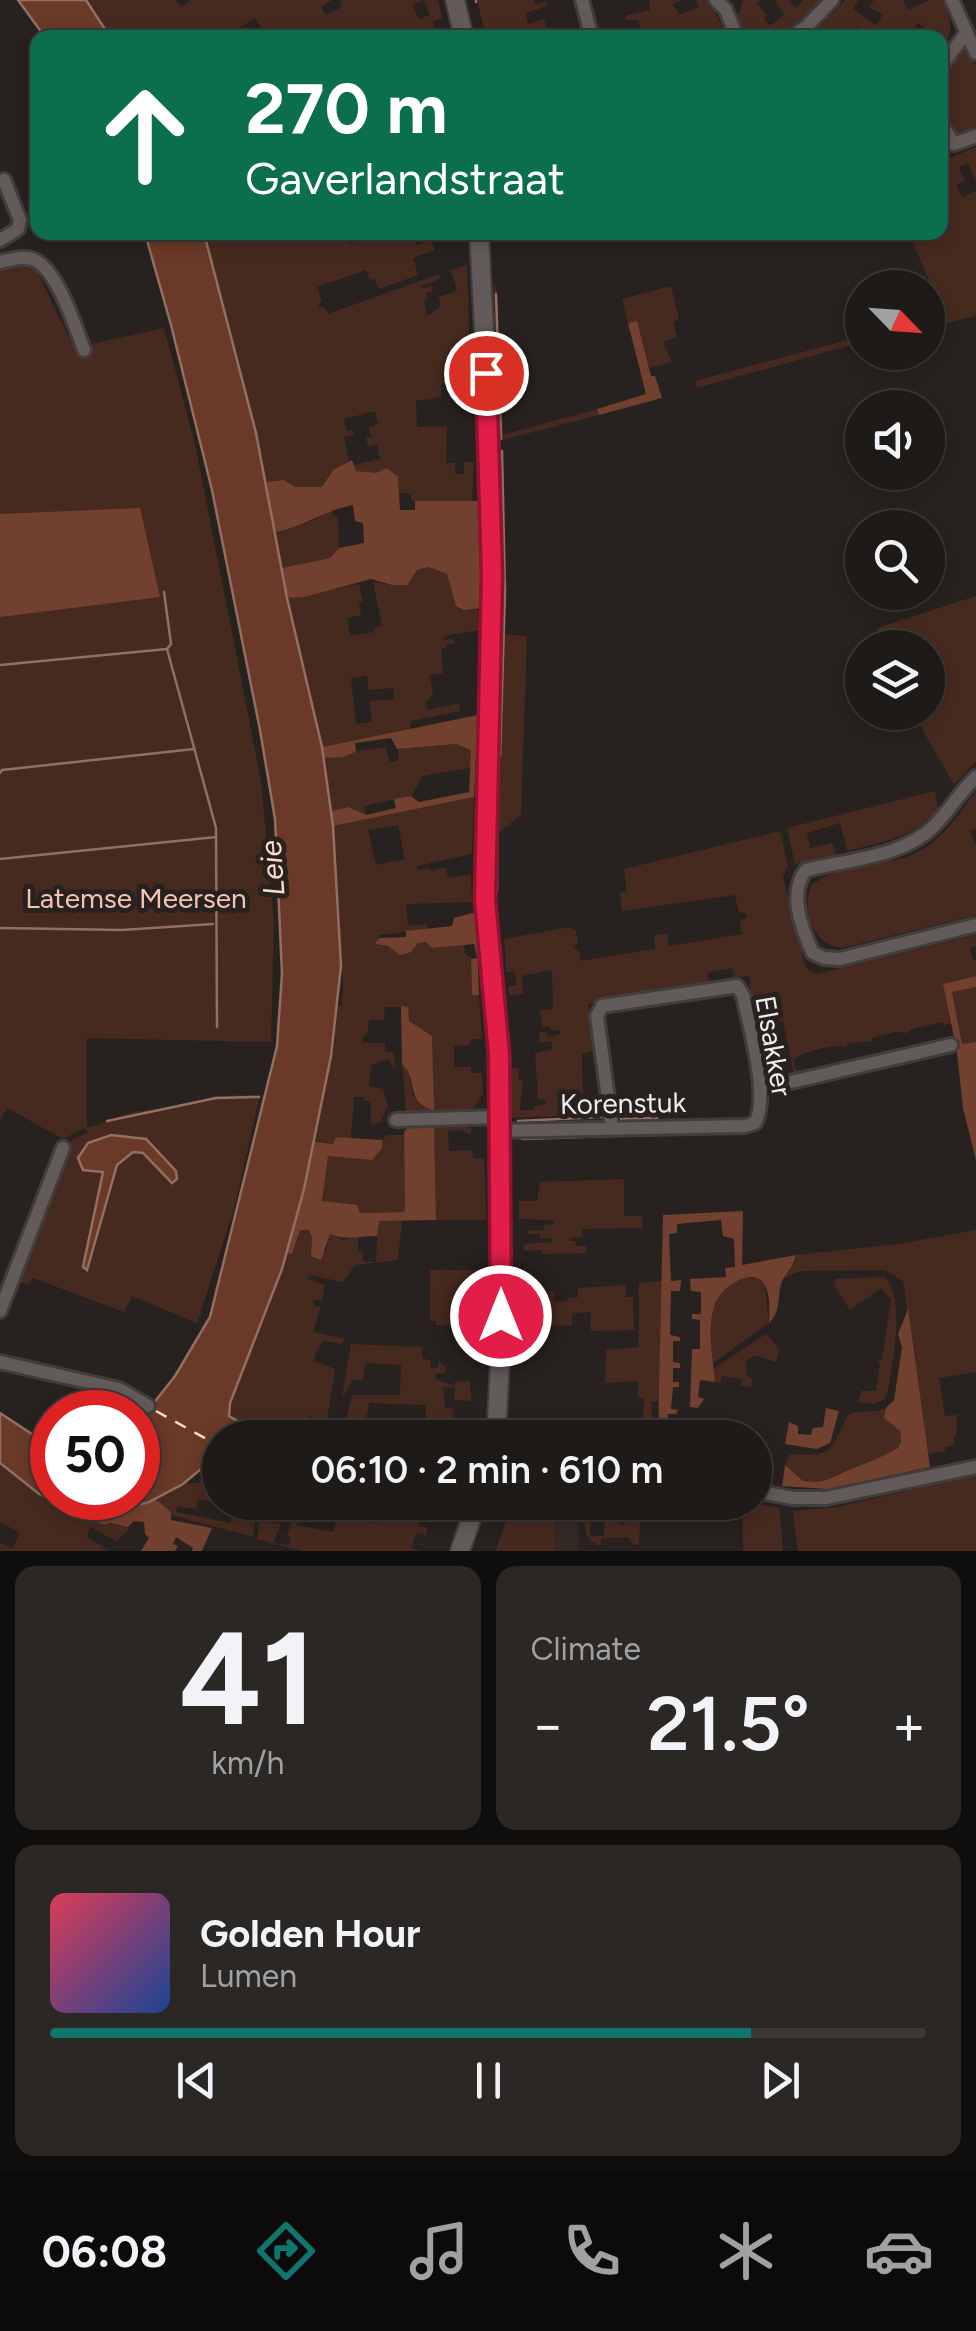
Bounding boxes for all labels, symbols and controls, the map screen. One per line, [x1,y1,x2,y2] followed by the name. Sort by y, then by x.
[245,66,448,151] text: 270 m
[80,70,210,200] icon: ahead
[245,151,565,205] text: Gaverlandstraat
[845,270,945,370] north arrow
[845,270,945,730] map controls
[444,331,529,416] pin
[459,346,514,401] icon: arrive
[845,390,945,490] button: sound
[845,510,945,610] button: search
[845,630,945,730] button: layers
[252,839,292,897] water label: Leie
[25,881,247,915] park label: Latemse Meersen
[748,993,800,1100] street label: Elsakker
[560,1085,687,1121] street label: Korenstuk
[449,1264,553,1368] position arrow
[30,1390,160,1520] speed limit sign: 50
[311,1447,663,1493] text: 06:10 · 2 min · 610 m
[179,1601,316,1757] text: 41
[531,1630,641,1668] text: Climate
[647,1679,810,1769] text: 21.5°
[531,1692,565,1758] text: −
[892,1692,926,1758] text: +
[211,1744,284,1782] text: km/h
[200,1911,421,1957] text: Golden Hour
[200,1957,297,1995] text: Lumen
[169,2053,224,2108] icon: previous
[461,2053,516,2108] icon: pause
[753,2053,808,2108] icon: next
[251,2216,321,2286] icon: directions
[404,2216,474,2286] icon: music
[557,2216,627,2286] icon: phone
[711,2216,781,2286] icon: climate
[864,2216,934,2286] icon: car
[42,2224,167,2278] text: 06:08

